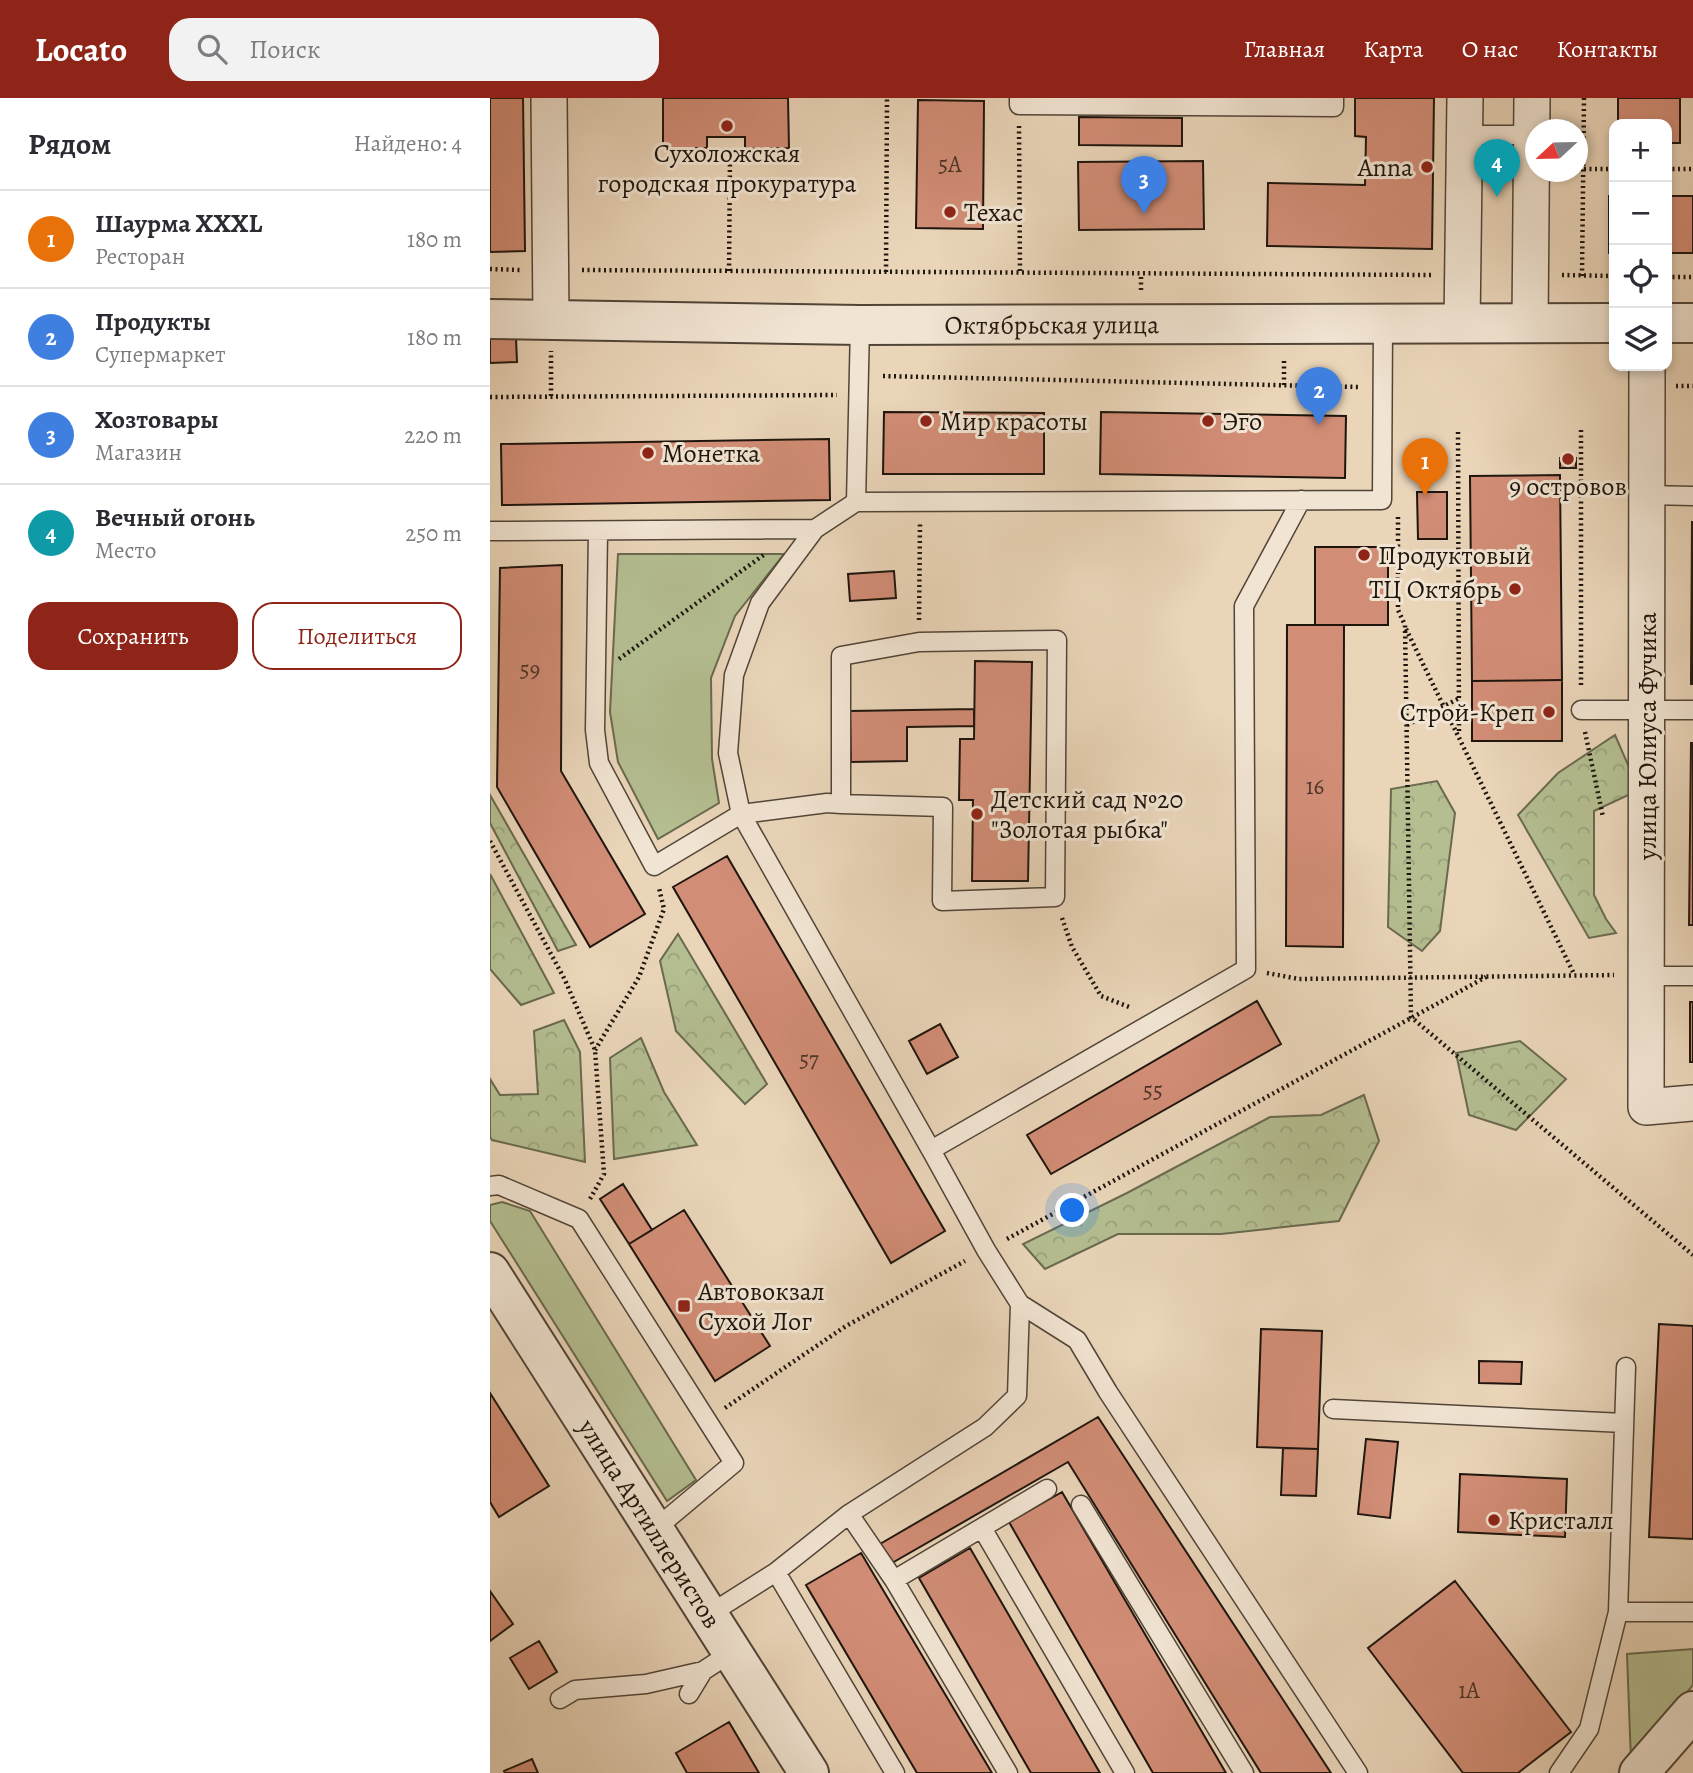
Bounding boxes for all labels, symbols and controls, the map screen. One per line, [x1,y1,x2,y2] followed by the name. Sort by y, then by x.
[169,18,659,81] search box
[35,27,127,72] text: Locato
[193,30,231,68] icon: search
[249,32,320,67] text: Поиск
[1244,33,1325,65] text: Главная
[1363,33,1424,65] text: Карта
[1462,33,1518,65] text: О нас
[1556,33,1658,65] text: Контакты
[719,118,735,134] marker: Сухоложская городская прокуратура
[1525,119,1588,182] north arrow
[1609,119,1672,371] map controls
[1609,119,1672,182] button: +
[28,124,111,164] text: Рядом
[354,128,462,159] text: Найдено: 4
[597,136,857,201] place label: Сухоложская городская прокуратура
[1474,139,1520,197] pin: 4
[938,149,962,180] house number: 5А
[1357,150,1413,185] place label: Anna
[1121,156,1167,214] pin: 3
[1419,159,1435,175] marker: Anna
[1609,182,1672,245] button: −
[964,195,1023,230] place label: Техас
[942,204,958,220] marker: Техас
[95,206,262,241] text: Шаурма XXXL
[47,224,55,255] text: 1
[407,224,462,255] text: 180 m
[95,241,185,272] text: Ресторан
[1609,245,1672,308] button: locate
[95,304,211,339] text: Продукты
[945,307,1159,342] street label: Октябрьская улица
[1609,308,1672,371] button: layers
[45,322,57,353] text: 2
[407,322,462,353] text: 180 m
[95,339,226,370] text: Супермаркет
[1296,367,1342,425] pin: 2
[95,402,219,437] text: Хозтовары
[940,404,1088,439] place label: Мир красоты
[1222,404,1262,439] place label: Эго
[918,413,934,429] marker: Мир красоты
[1200,413,1216,429] marker: Эго
[46,420,56,451] text: 3
[404,420,462,451] text: 220 m
[662,436,760,471] place label: Монетка
[95,437,182,468] text: Магазин
[1402,438,1448,496] pin: 1
[640,445,656,461] marker: Монетка
[1560,451,1576,467] marker: 9 островов
[1509,469,1627,504] place label: 9 островов
[95,500,255,535] text: Вечный огонь
[46,518,56,549] text: 4
[405,518,462,549] text: 250 m
[95,535,156,566] text: Место
[1378,538,1531,573] place label: Продуктовый
[1356,547,1372,563] marker: Продуктовый
[1369,572,1501,607] place label: ТЦ Октябрь
[1507,581,1523,597] marker: ТЦ Октябрь
[28,602,238,670] button: Сохранить
[252,602,462,670] button: Поделиться
[1630,612,1665,861] street label: улица Юлиуса Фучика
[520,654,540,685] house number: 59
[1400,695,1535,730] place label: Строй-Креп
[1541,704,1557,720] marker: Строй-Креп
[1306,771,1324,802] house number: 16
[991,782,1183,847] place label: Детский сад №20 "Золотая рыбка"
[969,806,985,822] marker: Детский сад №20 "Золотая рыбка"
[799,1044,819,1075] house number: 57
[1143,1075,1163,1106] house number: 55
[1055,1193,1089,1227] your location
[697,1274,825,1339] place label: Автовокзал Сухой Лог
[676,1298,692,1314] marker: Автовокзал Сухой Лог
[570,1411,730,1635] street label: улица Артиллеристов
[1508,1503,1614,1538] place label: Кристалл
[1486,1512,1502,1528] marker: Кристалл
[1458,1675,1480,1706] house number: 1А

